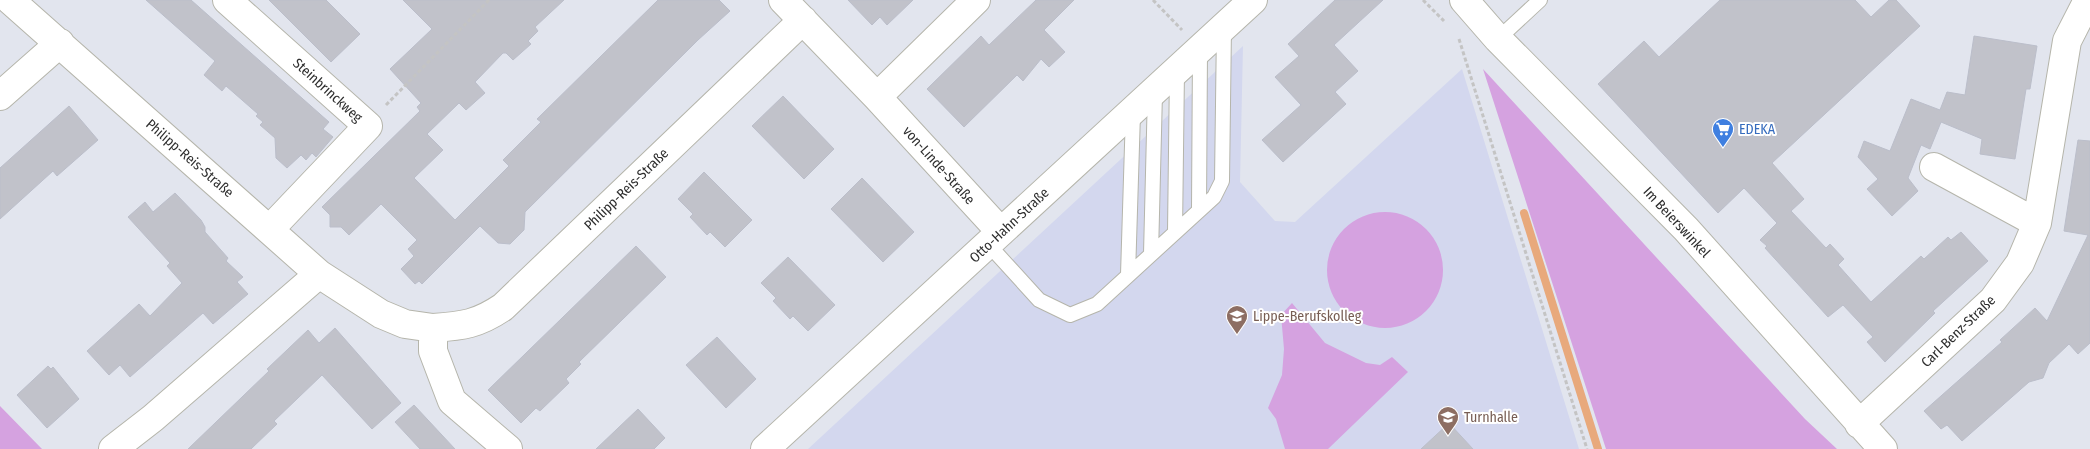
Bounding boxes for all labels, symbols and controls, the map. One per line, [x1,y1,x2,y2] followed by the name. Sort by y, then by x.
[289,55,366,126] street label: Steinbrinckweg
[142,116,237,201] street label: Philipp-Reis-Straße
[1711,117,1735,148] supermarket icon: EDEKA
[1739,121,1776,138] place label: EDEKA
[899,123,978,208] street label: von-Linde-Straße
[581,145,672,234] street label: Philipp-Reis-Straße
[1640,183,1714,261] street label: Im Beierswinkel
[966,184,1053,266] street label: Otto-Hahn-Straße
[1918,292,1999,371] street label: Carl-Benz-Straße
[1225,304,1249,335] school or university icon: Lippe-Berufskolleg
[1253,308,1362,325] place label: Lippe-Berufskolleg
[1436,405,1460,436] school or university icon: Turnhalle
[1464,409,1518,426] place label: Turnhalle

